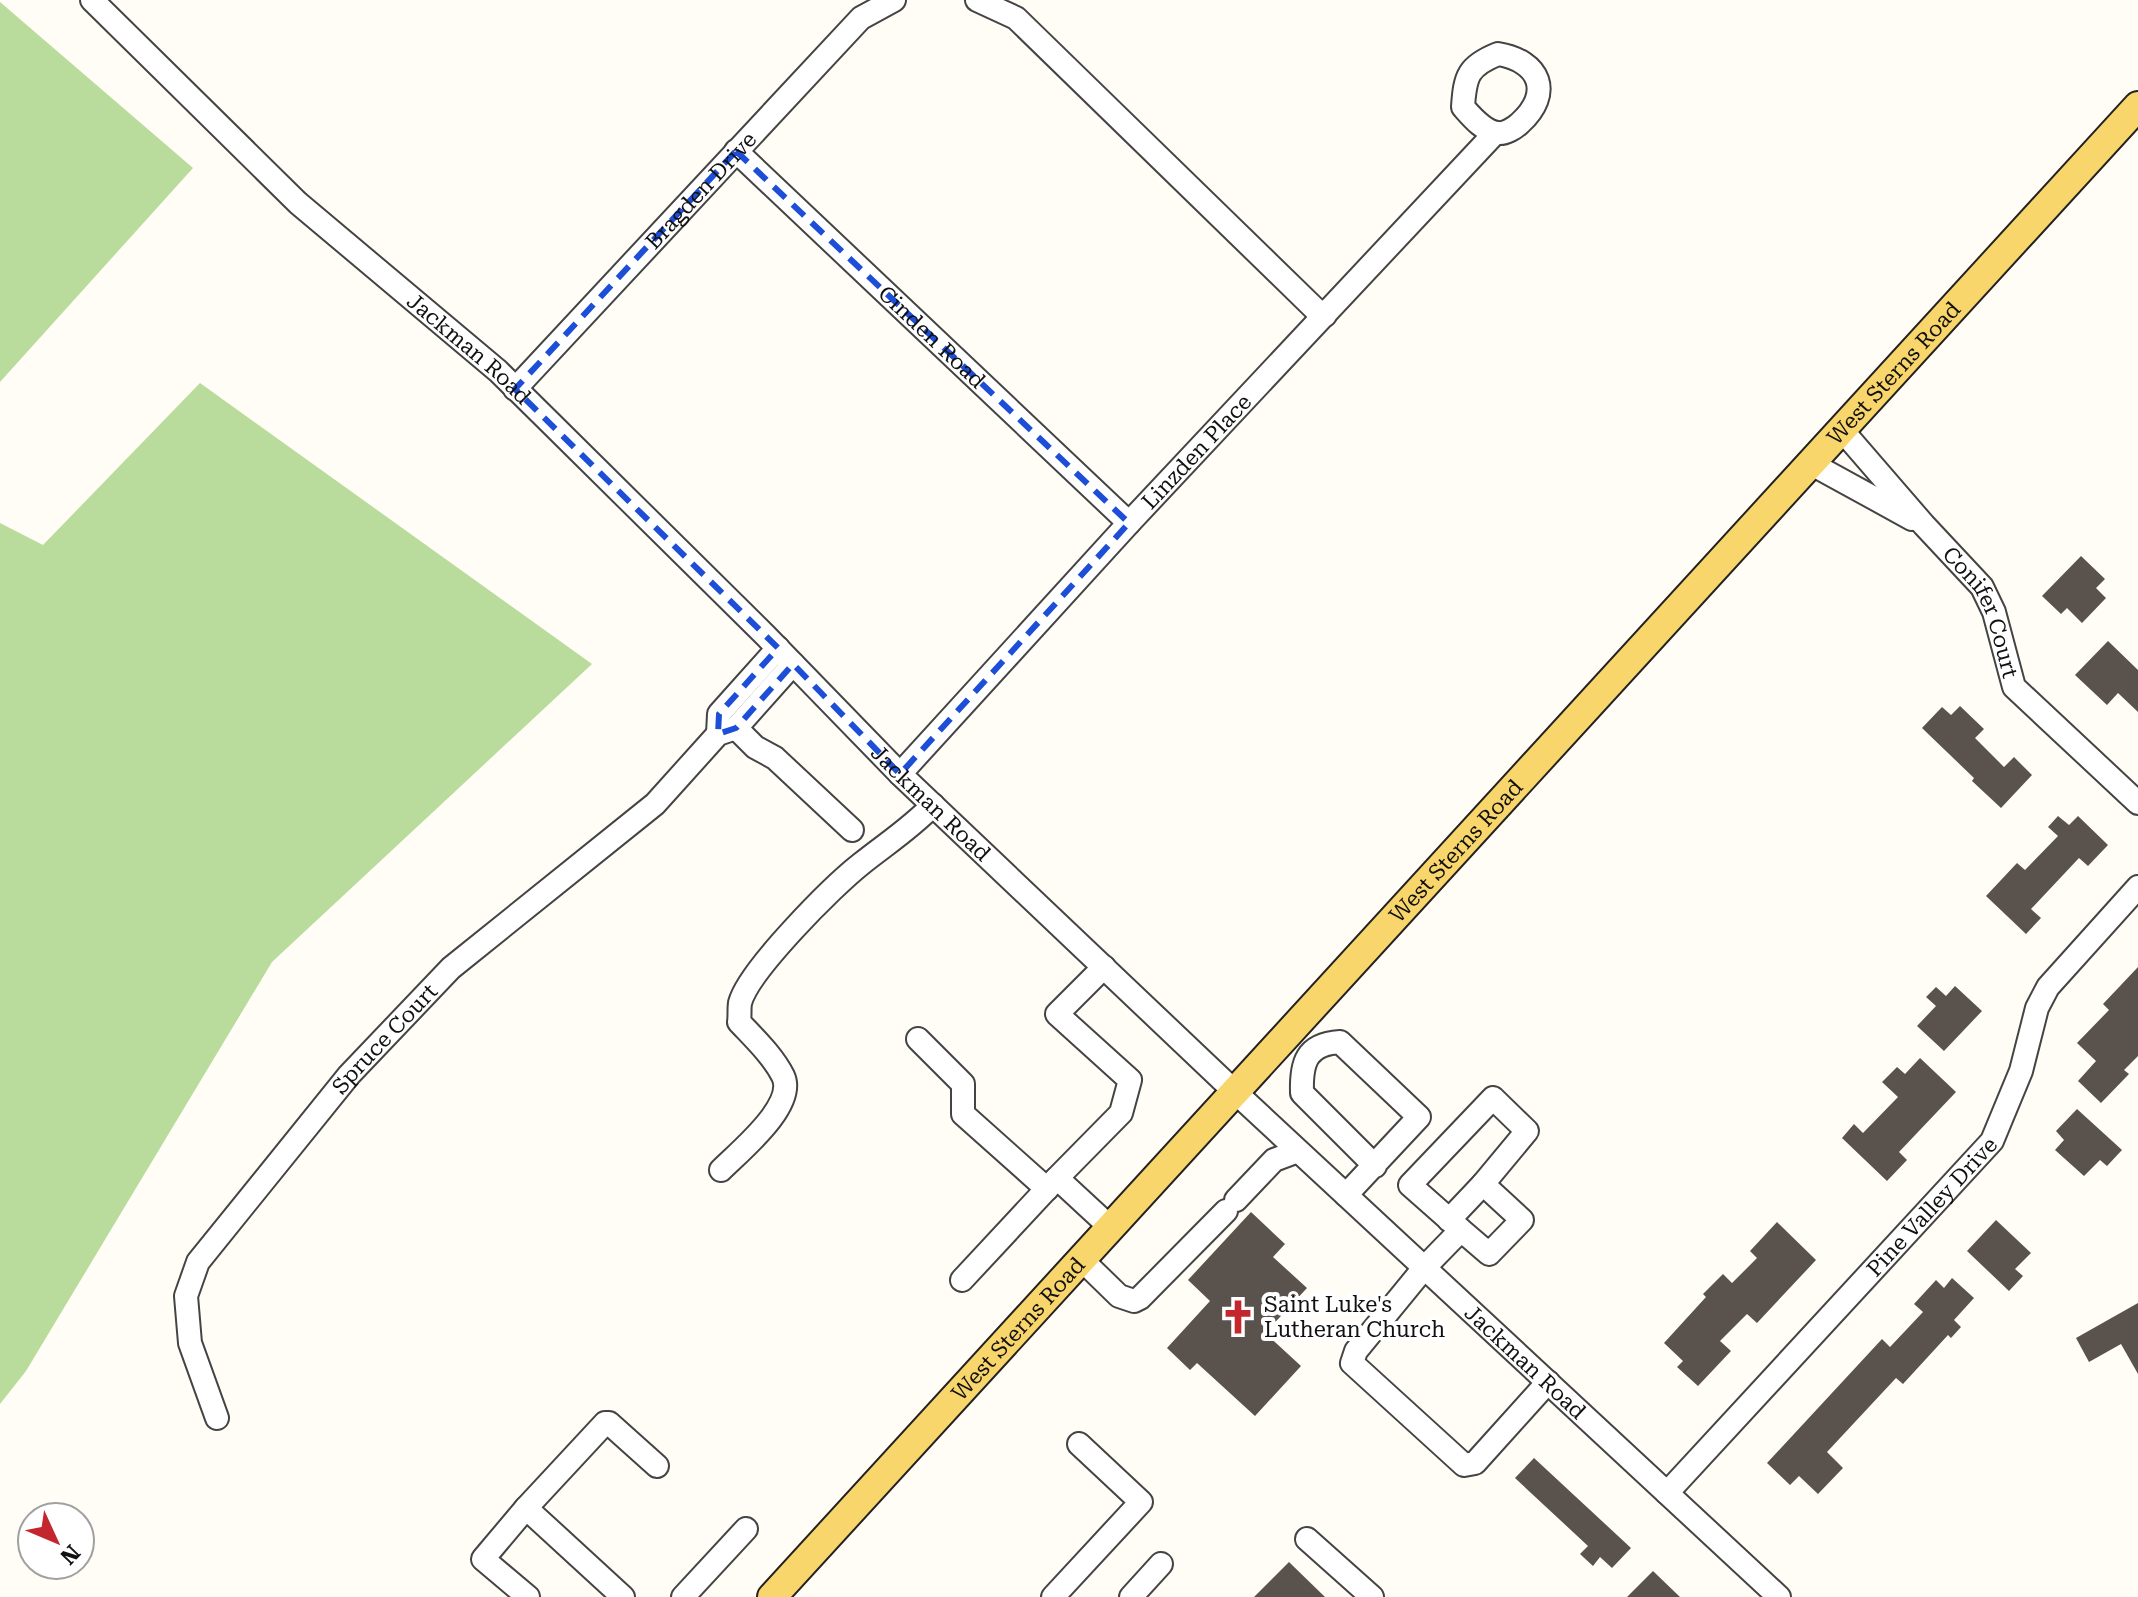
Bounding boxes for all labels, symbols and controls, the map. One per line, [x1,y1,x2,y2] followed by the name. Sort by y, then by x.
[640,127,761,254] street label: Bragden Drive
[873,281,990,393] street label: Cinden Road
[402,288,536,409] street label: Jackman Road
[1822,297,1965,450] street label: West Sterns Road
[1137,389,1256,514] street label: Linzden Place
[1938,541,2023,681] street label: Conifer Court
[866,740,995,866] street label: Jackman Road
[1384,775,1528,928] street label: West Sterns Road
[327,979,442,1099] street label: Spruce Court
[1862,1132,2002,1282] street label: Pine Valley Drive
[947,1252,1090,1406] street label: West Sterns Road
[1264,1292,1445,1342] place label: Saint Luke's Lutheran Church
[1219,1298,1257,1336] church icon: Saint Luke's Lutheran Church
[1460,1300,1591,1424] street label: Jackman Road
[16,1501,96,1581] north arrow
[55,1540,85,1569] text: N

